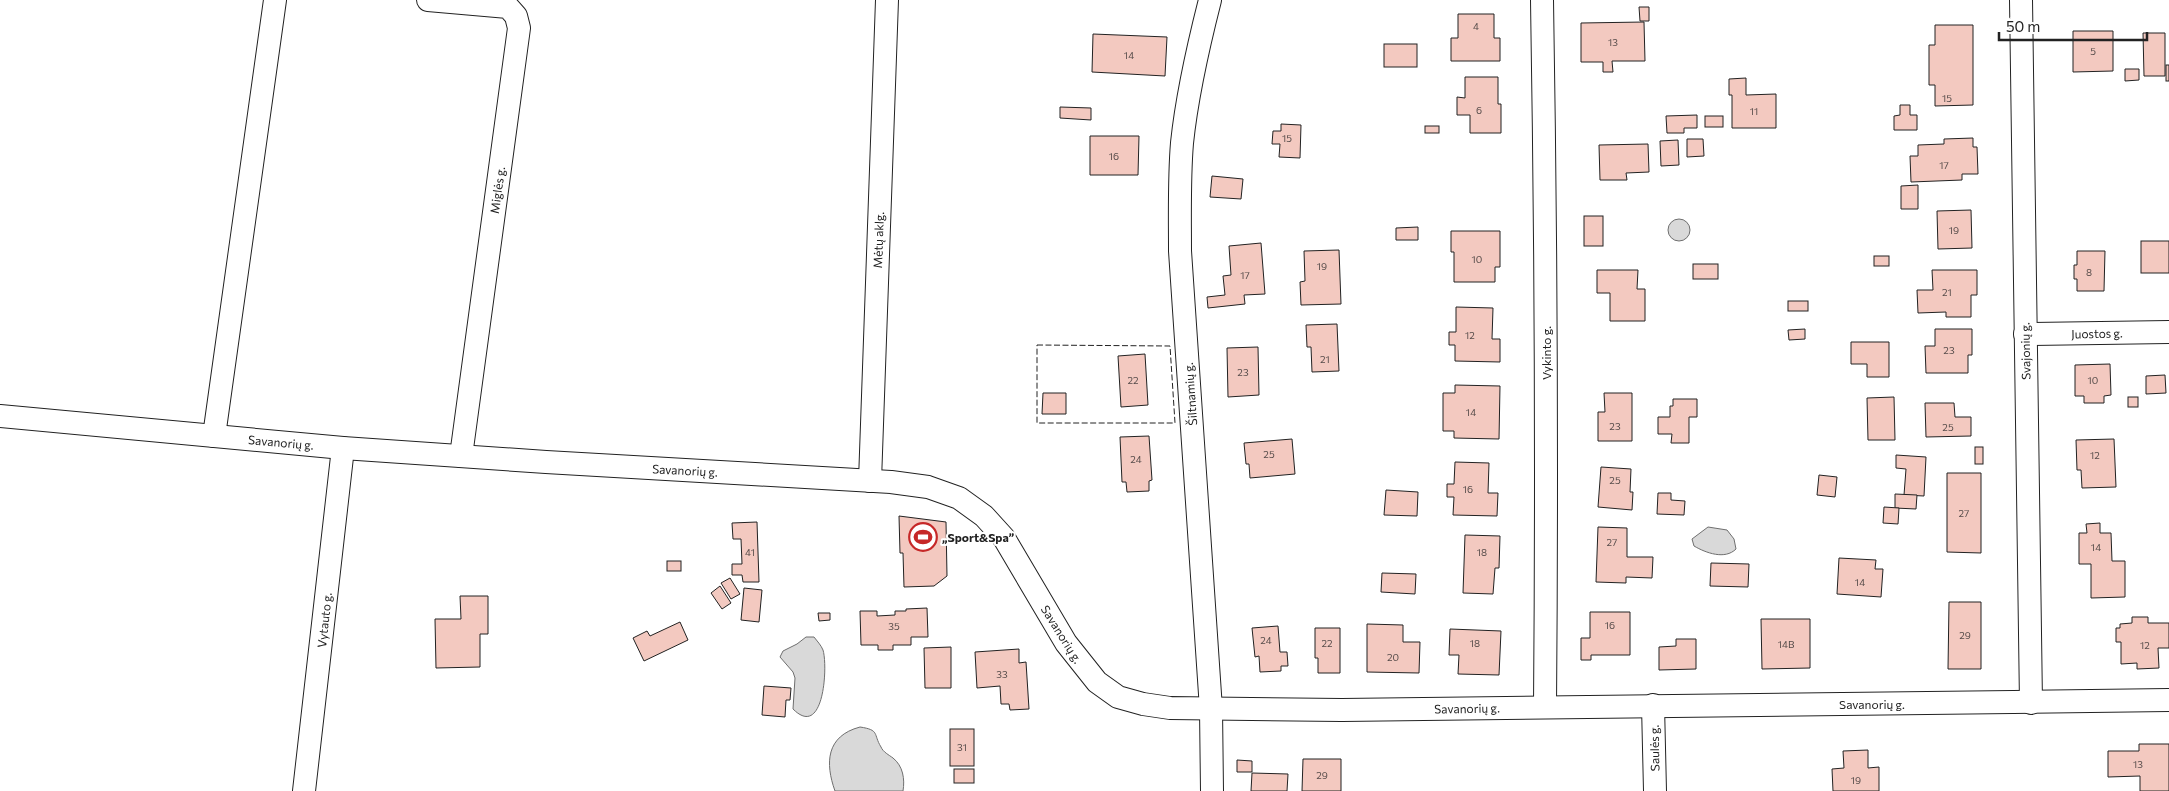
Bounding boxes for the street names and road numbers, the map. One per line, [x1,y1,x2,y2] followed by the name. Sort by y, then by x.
[487,165,507,215] street label: Miglės g.
[870,211,886,269] street label: Mėtų aklg.
[2017,322,2033,380] street label: Svajonių g.
[1539,326,1553,380] street label: Vykinto g.
[2071,326,2123,341] street label: Juostos g.
[1181,362,1199,426] street label: Šiltnamių g.
[248,432,315,452] street label: Savanorių g.
[652,461,718,479] street label: Savanorių g.
[314,591,334,648] street label: Vytauto g.
[1039,602,1085,666] street label: Savanorių g.
[1839,697,1905,711] street label: Savanorių g.
[1434,700,1500,716] street label: Savanorių g.
[1647,724,1661,771] street label: Saulės g.

